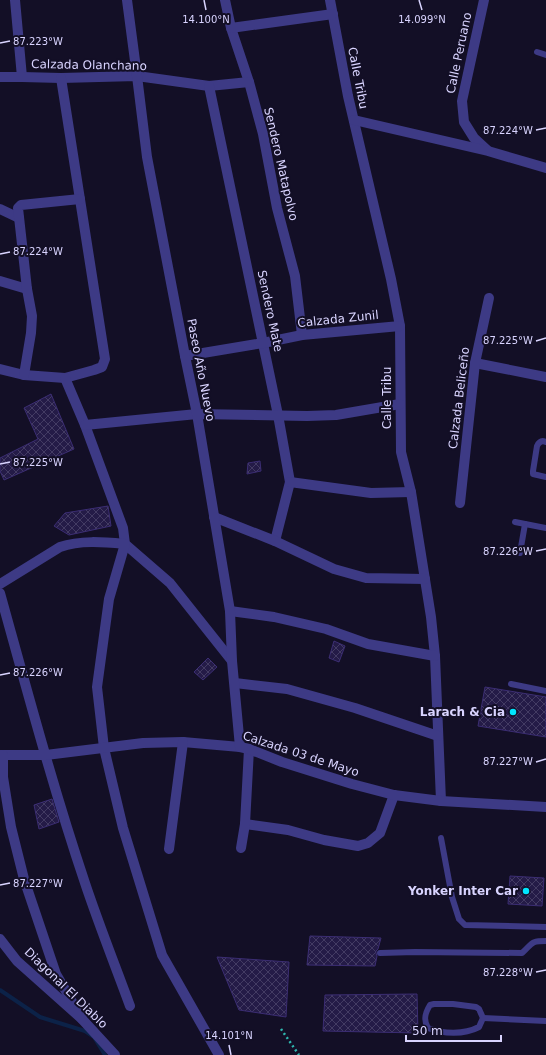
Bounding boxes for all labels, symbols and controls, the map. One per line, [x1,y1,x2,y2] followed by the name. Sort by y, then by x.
[444,11,474,95] street label: Calle Peruano
[182,14,230,25] text: 14.100°N
[398,14,446,25] text: 14.099°N
[13,36,63,47] text: 87.223°W
[345,46,371,110] street label: Calle Tribu
[31,57,147,73] street label: Calzada Olanchano
[261,106,301,222] street label: Sendero Matapolvo
[483,125,533,136] text: 87.224°W
[13,246,63,257] text: 87.224°W
[255,269,285,353] street label: Sendero Mate
[297,308,379,330] street label: Calzada Zunil
[184,318,218,422] street label: Paseo Año Nuevo
[483,335,533,346] text: 87.225°W
[446,346,472,450] street label: Calzada Beliceño
[380,367,394,429] street label: Calle Tribu
[13,457,63,468] text: 87.225°W
[483,546,533,557] text: 87.226°W
[13,667,63,678] text: 87.226°W
[420,705,505,719] place label: Larach & Cia
[508,707,518,717] marker: Larach & Cia
[241,729,361,779] street label: Calzada 03 de Mayo
[483,756,533,767] text: 87.227°W
[13,878,63,889] text: 87.227°W
[407,884,518,898] place label: Yonker Inter Car
[521,886,531,896] marker: Yonker Inter Car
[22,945,110,1031] street label: Diagonal El Diablo
[483,967,533,978] text: 87.228°W
[406,1017,501,1043] scale bar
[412,1024,443,1038] text: 50 m
[205,1030,253,1041] text: 14.101°N

